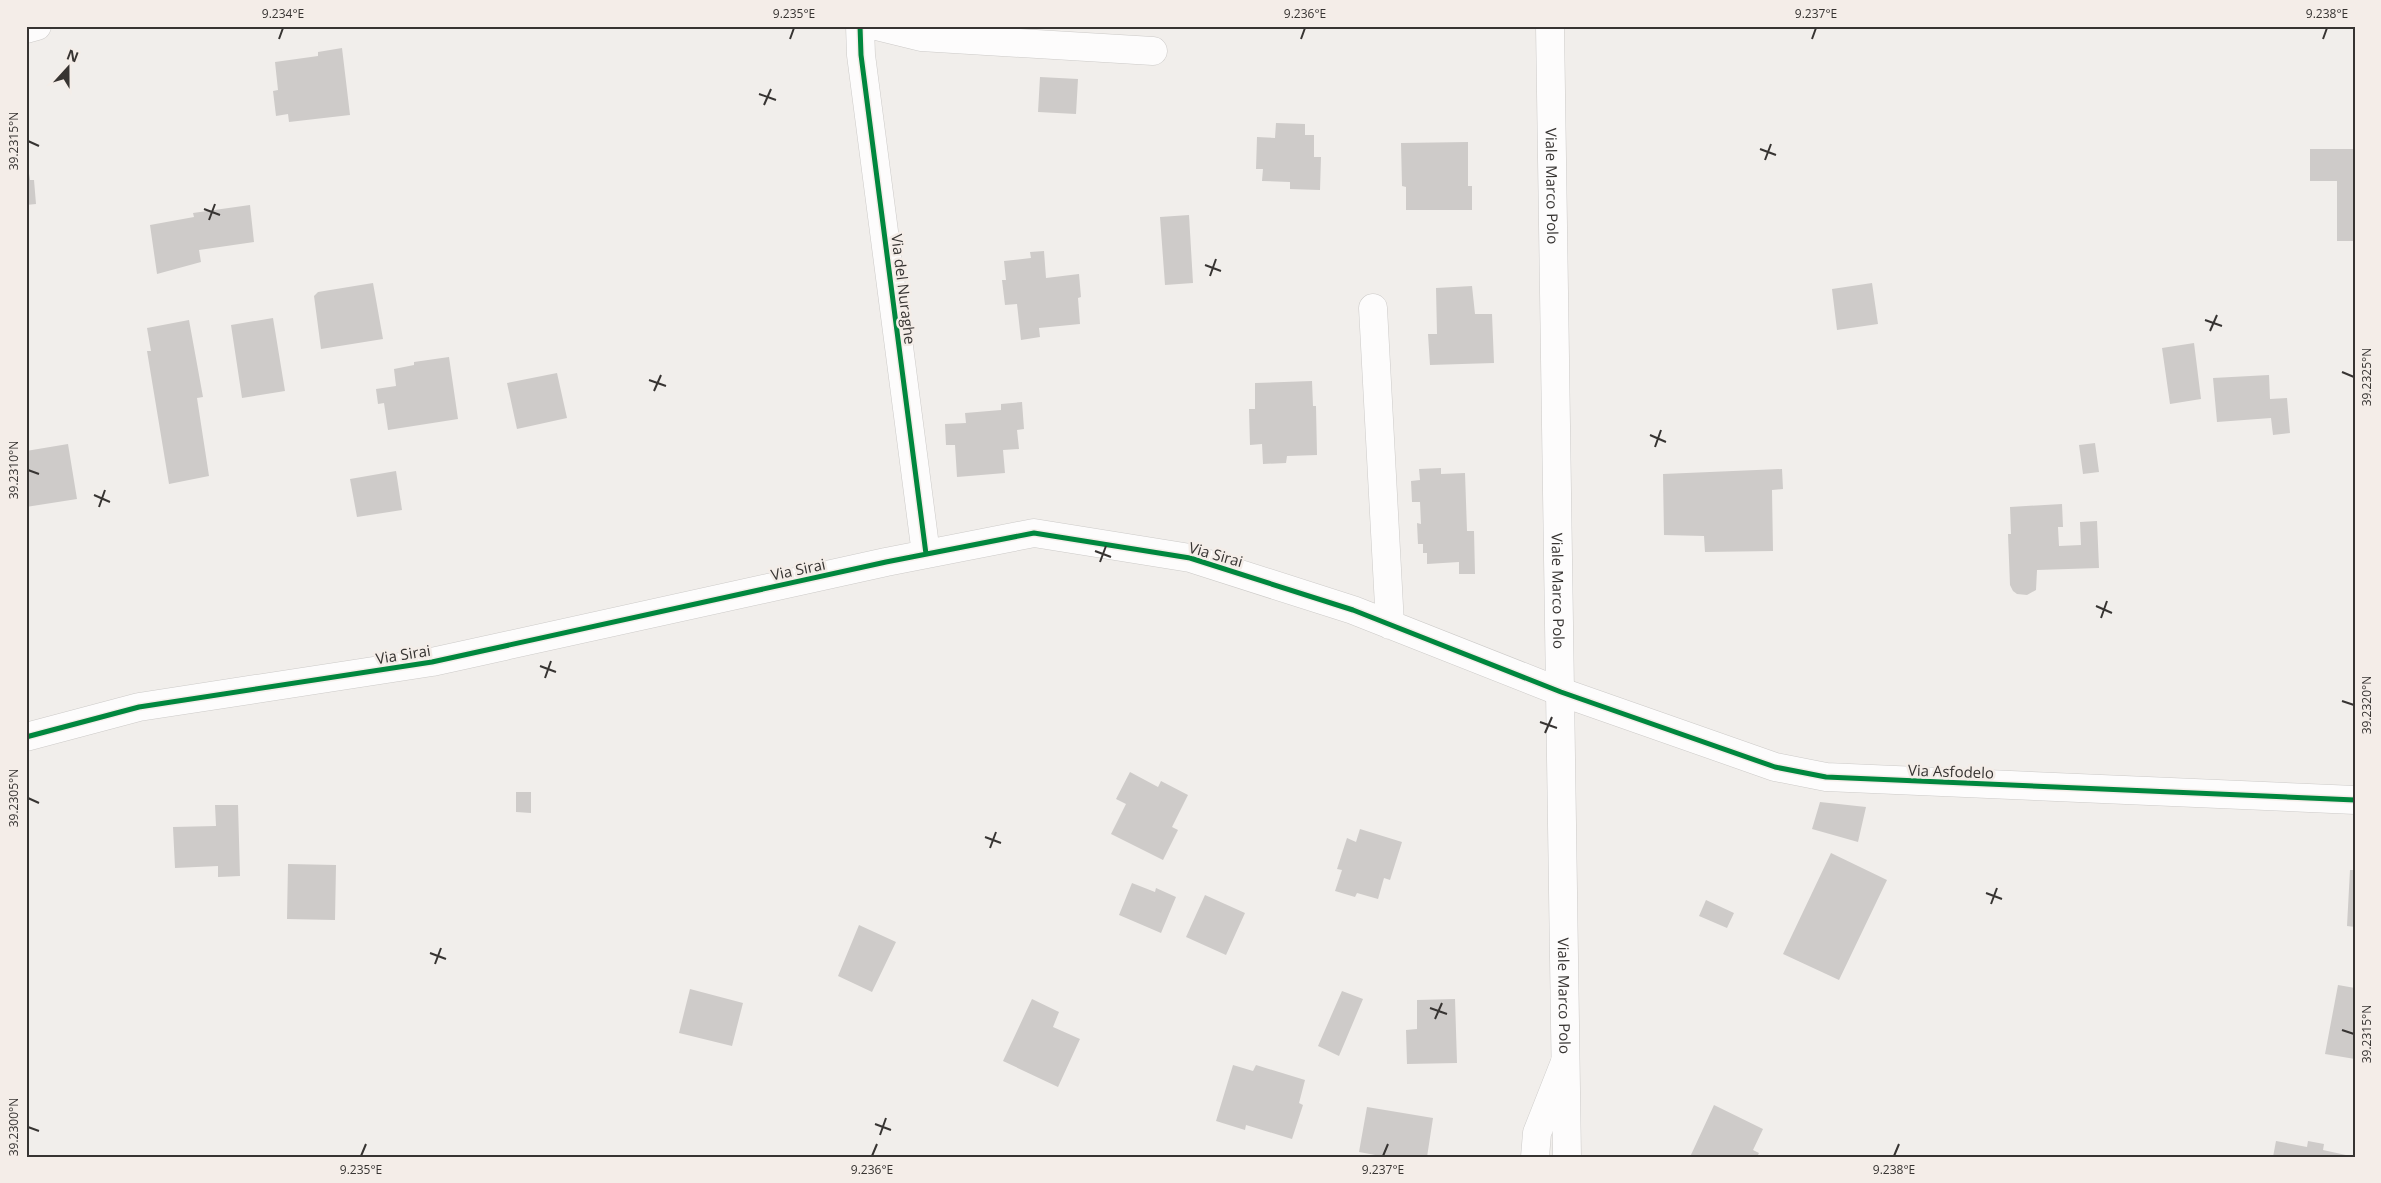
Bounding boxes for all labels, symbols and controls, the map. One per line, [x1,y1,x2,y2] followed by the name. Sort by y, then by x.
[262,5,304,22] text: 9.234°E
[773,5,815,22] text: 9.235°E
[1284,5,1326,22] text: 9.236°E
[1795,5,1837,22] text: 9.237°E
[2306,5,2348,22] text: 9.238°E
[42,42,92,92] north arrow
[64,44,82,66] text: N
[5,112,22,170] text: 39.2315°N
[1542,128,1563,244] street label: Viale Marco Polo
[887,233,921,345] street label: Via del Nuraghe
[2358,348,2375,406] text: 39.2325°N
[5,441,22,499] text: 39.2310°N
[1548,533,1569,649] street label: Viale Marco Polo
[1187,537,1245,571] street label: Via Sirai
[769,553,827,585] street label: Via Sirai
[374,640,432,668] street label: Via Sirai
[2358,676,2375,734] text: 39.2320°N
[1908,760,1994,782] street label: Via Asfodelo
[5,769,22,827] text: 39.2305°N
[1554,938,1575,1054] street label: Viale Marco Polo
[2358,1005,2375,1063] text: 39.2315°N
[5,1098,22,1156] text: 39.2300°N
[340,1161,382,1178] text: 9.235°E
[851,1161,893,1178] text: 9.236°E
[1362,1161,1404,1178] text: 9.237°E
[1873,1161,1915,1178] text: 9.238°E

